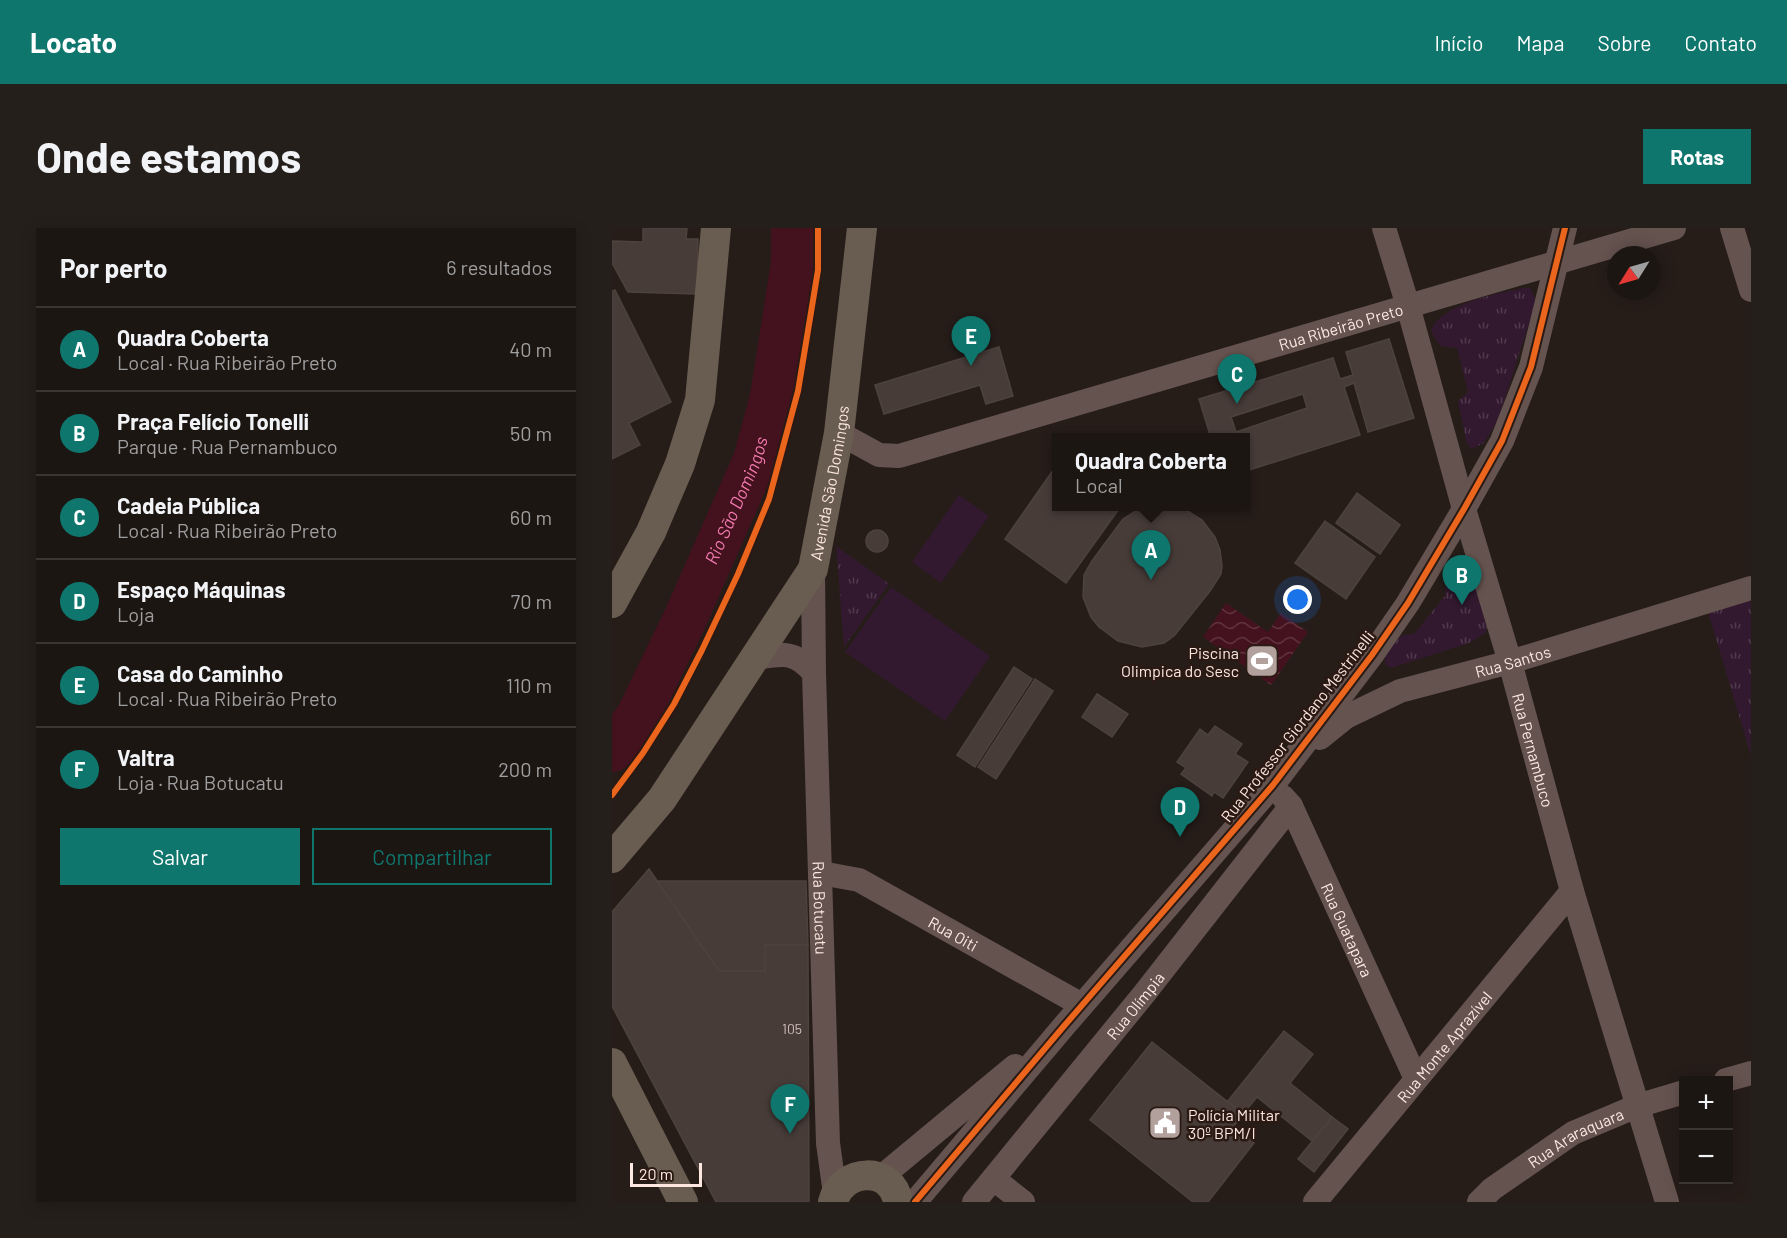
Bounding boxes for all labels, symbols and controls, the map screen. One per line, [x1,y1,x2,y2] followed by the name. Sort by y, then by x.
[30,25,117,59] text: Locato
[1435,30,1483,55] text: Início
[1516,30,1565,55] text: Mapa
[1598,30,1651,55] text: Sobre
[1684,30,1757,55] text: Contato
[1643,129,1751,184] button: Rotas
[36,131,301,181] text: Onde estamos
[1607,246,1661,300] north arrow
[60,252,168,283] text: Por perto
[446,255,552,279] text: 6 resultados
[1276,299,1405,353] street label: Rua Ribeirão Preto
[952,316,990,366] pin: E
[117,324,269,350] text: Quadra Coberta
[73,337,86,361] text: A
[509,337,552,361] text: 40 m
[117,350,337,374] text: Local · Rua Ribeirão Preto
[1218,354,1256,404] pin: C
[805,405,852,562] street label: Avenida São Domingos
[117,408,309,434] text: Praça Felício Tonelli
[73,421,86,445] text: B
[510,421,552,445] text: 50 m
[1052,433,1250,511] popup
[117,434,338,458] text: Parque · Rua Pernambuco
[700,434,772,567] water label: Rio São Domingos
[1075,447,1227,473] text: Quadra Coberta
[1075,473,1123,497] text: Local
[117,492,260,518] text: Cadeia Pública
[73,505,86,529] text: C
[510,505,552,529] text: 60 m
[117,518,337,542] text: Local · Rua Ribeirão Preto
[1132,530,1170,580] pin: A
[1442,556,1482,605] pin: B
[117,576,285,602] text: Espaço Máquinas
[1283,585,1312,614] your location
[73,589,86,613] text: D
[511,589,552,613] text: 70 m
[117,602,154,626] text: Loja
[1216,627,1378,825] street label: Rua Professor Giordano Mestrinelli
[1473,641,1553,680] street label: Rua Santos
[1121,643,1239,680] place label: Piscina Olimpica do Sesc
[1244,643,1280,679] sports icon: Piscina Olimpica do Sesc
[117,660,283,686] text: Casa do Caminho
[74,673,85,697] text: E
[506,673,552,697] text: 110 m
[117,686,337,710] text: Local · Rua Ribeirão Preto
[1509,691,1558,809] street label: Rua Pernambuco
[117,744,175,770] text: Valtra
[74,757,85,781] text: F
[498,757,552,781] text: 200 m
[117,770,284,794] text: Loja · Rua Botucatu
[1160,788,1200,837] pin: D
[60,828,300,885] button: Salvar
[312,828,552,885] button: Compartilhar
[810,861,832,955] street label: Rua Botucatu
[1318,880,1377,980] street label: Rua Guatapara
[925,912,982,954] street label: Rua Oiti
[1102,968,1167,1043] street label: Rua Olímpia
[1392,987,1495,1106] street label: Rua Monte Aprazível
[782,1020,802,1037] house number: 105
[1679,1076,1733,1184] map controls
[1679,1076,1733,1130] button: +
[770,1084,810,1134] pin: F
[1524,1103,1626,1171] street label: Rua Araraquara
[1147,1105,1183,1141] public building icon: Polícia Militar 30º BPM/I
[1188,1105,1280,1142] place label: Polícia Militar 30º BPM/I
[1679,1130,1733,1184] button: −
[630,1160,702,1188] scale bar
[639,1164,673,1183] text: 20 m

